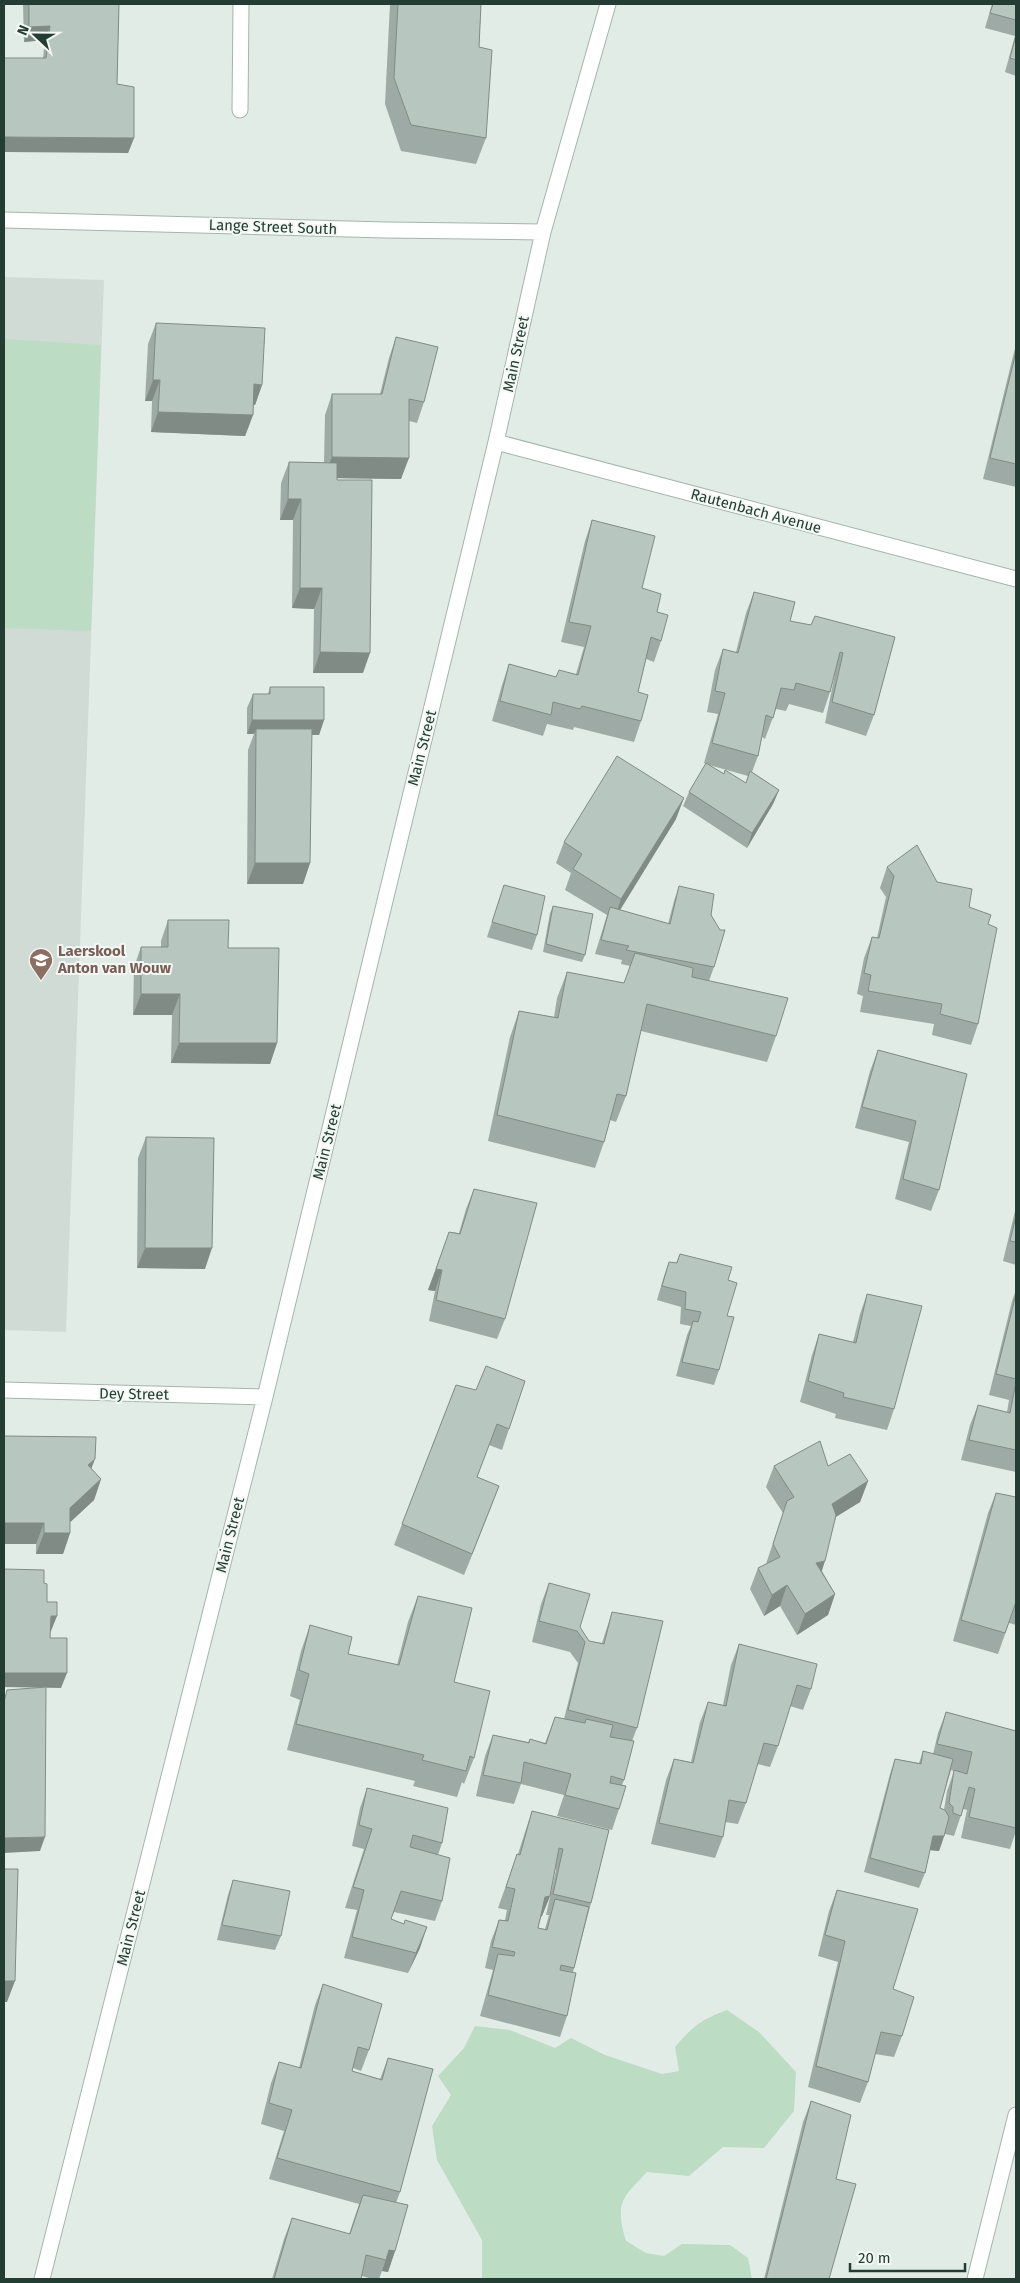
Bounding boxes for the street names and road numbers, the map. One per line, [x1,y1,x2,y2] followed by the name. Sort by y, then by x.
[208,216,338,238] street label: Lange Street South
[499,314,533,394] street label: Main Street
[689,485,823,537] street label: Rautenbach Avenue
[404,708,440,788] street label: Main Street
[309,1102,345,1182] street label: Main Street
[99,1384,170,1404] street label: Dey Street
[212,1495,248,1575] street label: Main Street
[113,1888,149,1968] street label: Main Street

